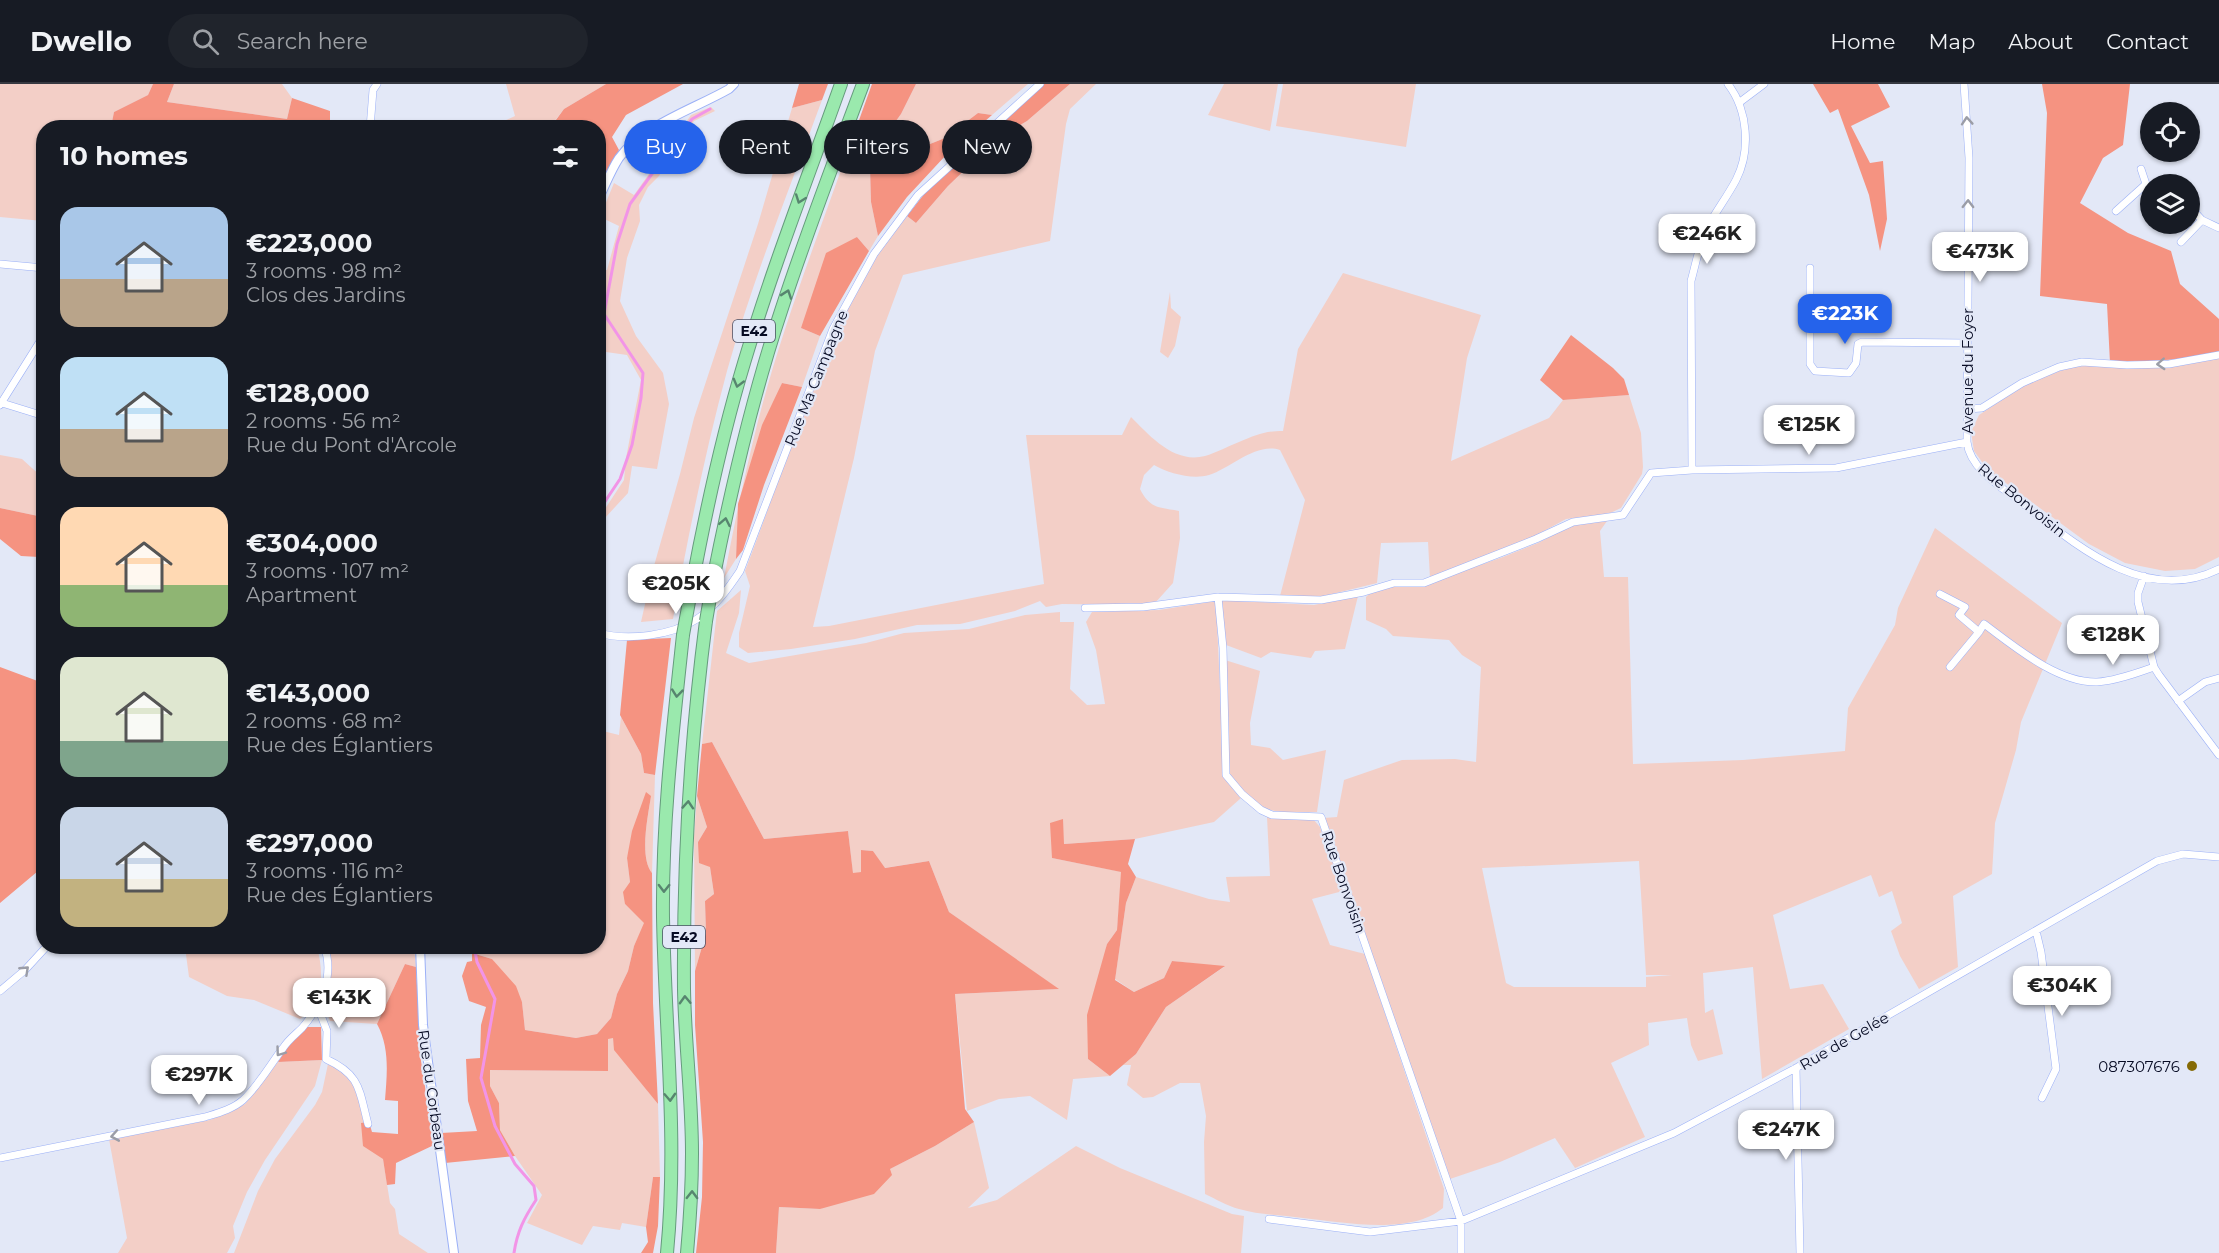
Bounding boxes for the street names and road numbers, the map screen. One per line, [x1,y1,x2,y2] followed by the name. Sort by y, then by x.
[780,307,852,449] street label: Rue Ma Campagne
[1958,308,1977,434] street label: Avenue du Foyer
[733,320,775,342] road number: E42
[1974,459,2070,541] street label: Rue Bonvoisin
[1318,828,1370,936] street label: Rue Bonvoisin
[663,926,705,948] road number: E42
[1796,1008,1892,1074] street label: Rue de Gelée
[414,1028,450,1152] street label: Rue du Corbeau

